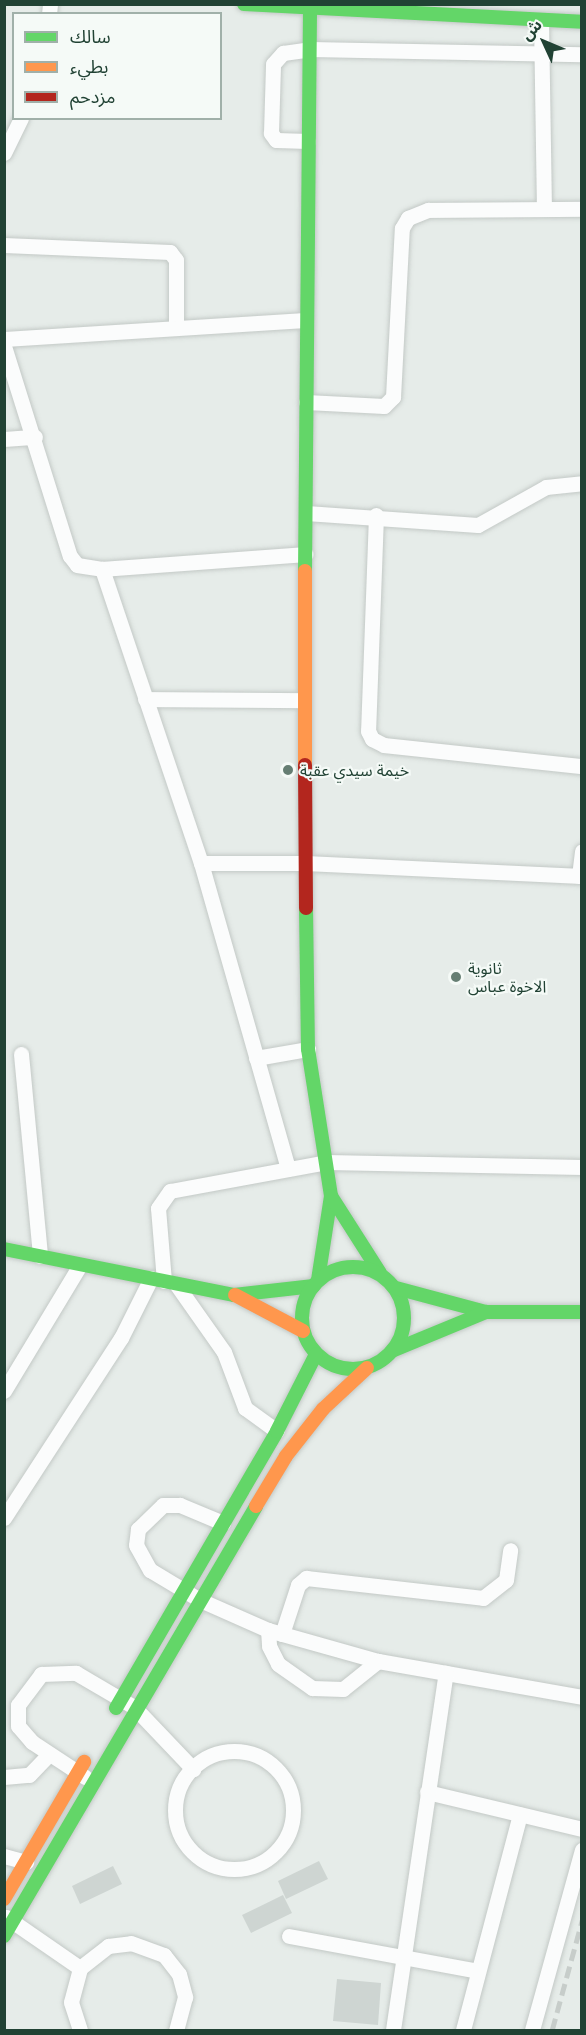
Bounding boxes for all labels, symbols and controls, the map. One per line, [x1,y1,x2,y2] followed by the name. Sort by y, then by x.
[12,12,222,120] legend
[514,12,574,72] north arrow
[516,14,547,45] text: ش
[70,24,111,48] text: سالك
[70,54,108,78] text: بطيء
[70,84,115,108] text: مزدحم
[300,760,409,780] place label: خيمة سيدي عقبة
[281,763,295,777] marker: خيمة سيدي عقبة
[468,958,546,996] place label: ثانوية الاخوة عباس
[449,970,463,984] marker: ثانوية الاخوة عباس

